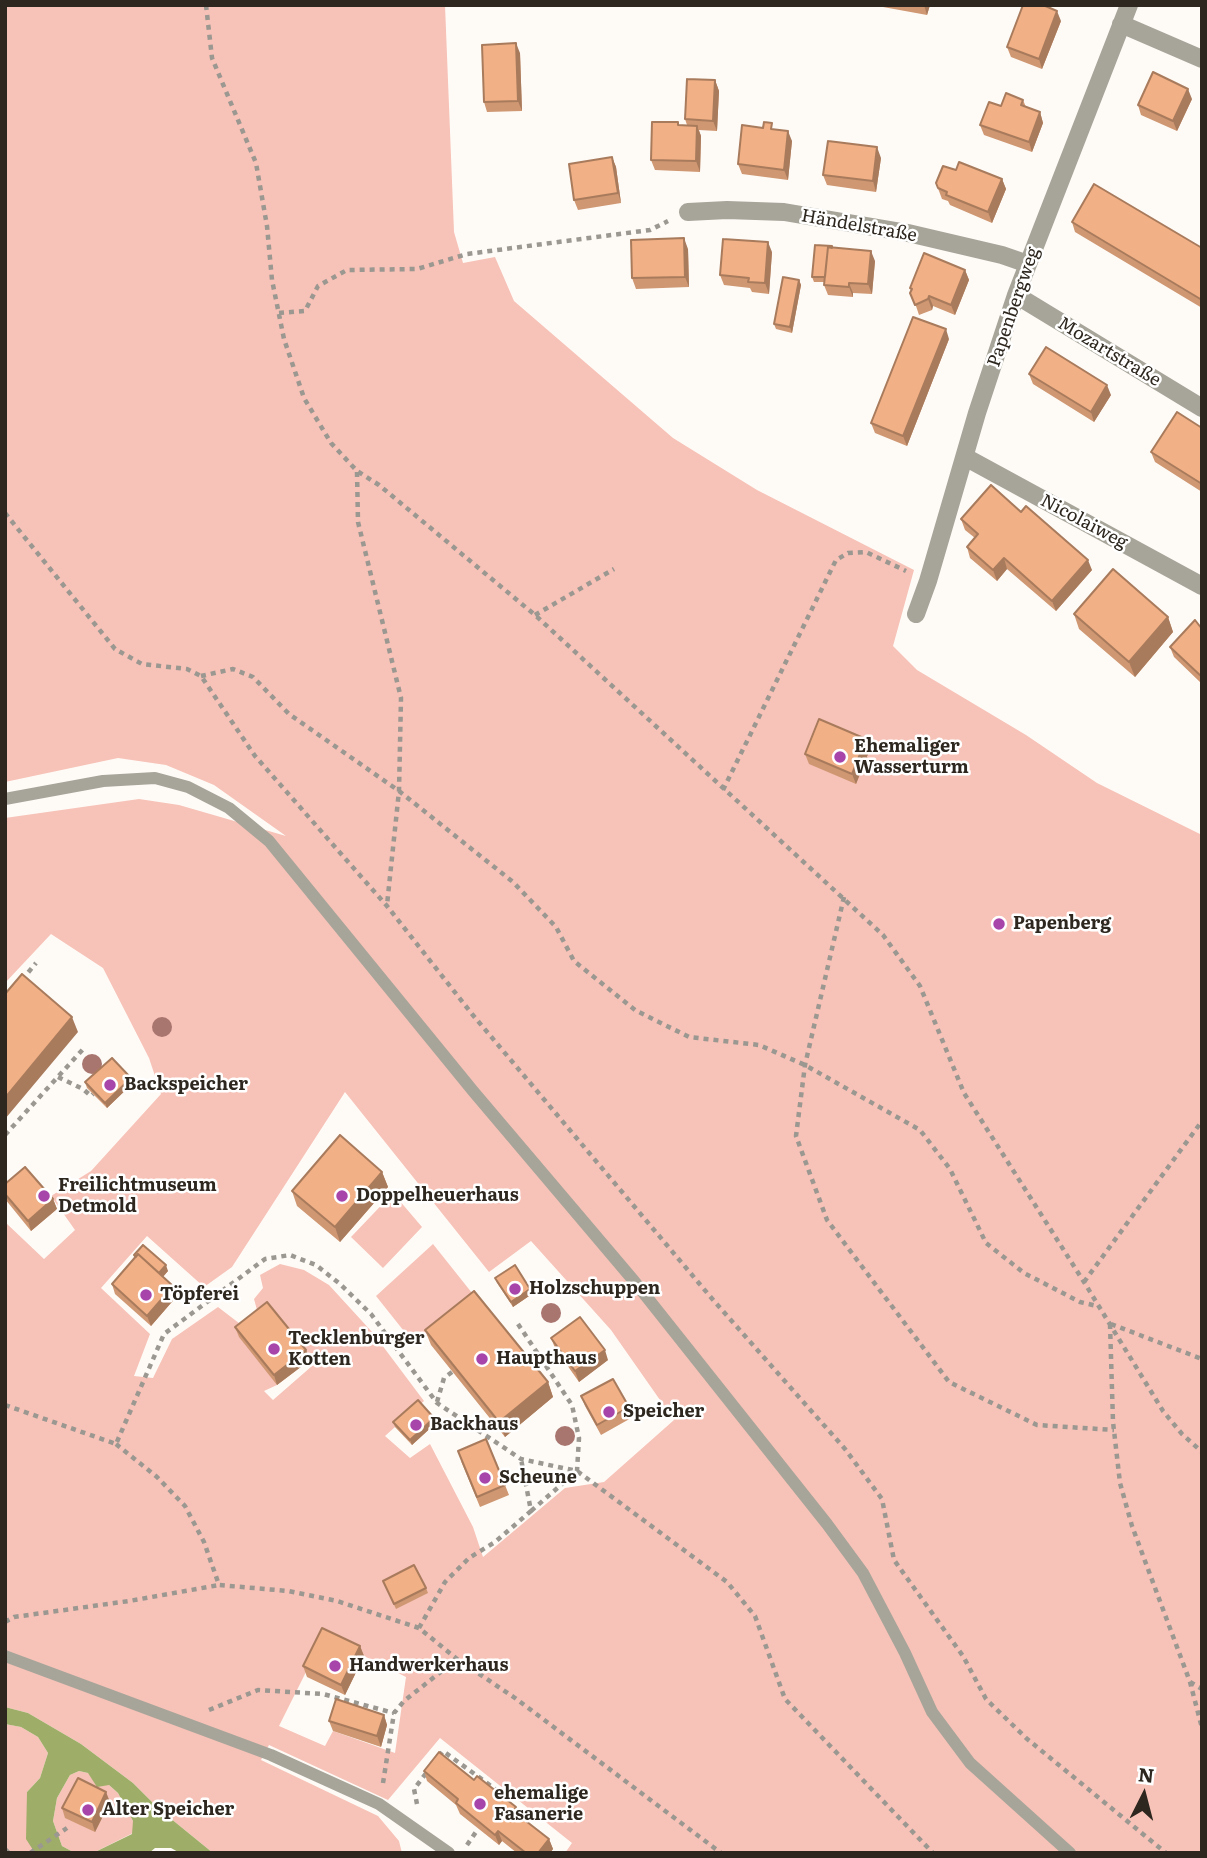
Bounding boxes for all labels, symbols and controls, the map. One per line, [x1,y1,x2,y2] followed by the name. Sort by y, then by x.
[800,205,918,247] street label: Händelstraße
[983,244,1045,370] street label: Papenbergweg
[1054,313,1164,391] street label: Mozartstraße
[1037,490,1131,554] street label: Nicolaiweg
[854,736,969,778] place label: Ehemaliger Wasserturm
[832,749,848,765] marker: Ehemaliger Wasserturm
[1013,913,1111,935] place label: Papenberg
[991,916,1007,932] marker: Papenberg
[124,1074,248,1096] place label: Backspeicher
[102,1077,118,1093] marker: Backspeicher
[58,1175,217,1218] place label: Freilichtmuseum Detmold
[356,1185,519,1207] place label: Doppelheuerhaus
[36,1188,52,1204] marker: Freilichtmuseum Detmold
[334,1188,350,1204] marker: Doppelheuerhaus
[529,1278,660,1300] place label: Holzschuppen
[507,1281,523,1297] marker: Holzschuppen
[160,1284,239,1306] place label: Töpferei
[138,1287,154,1303] marker: Töpferei
[288,1328,425,1370] place label: Tecklenburger Kotten
[266,1341,282,1357] marker: Tecklenburger Kotten
[496,1348,596,1370] place label: Haupthaus
[474,1351,490,1367] marker: Haupthaus
[623,1401,704,1423] place label: Speicher
[601,1404,617,1420] marker: Speicher
[430,1414,518,1436] place label: Backhaus
[408,1417,424,1433] marker: Backhaus
[499,1467,577,1489] place label: Scheune
[477,1470,493,1486] marker: Scheune
[349,1655,509,1677] place label: Handwerkerhaus
[327,1658,343,1674] marker: Handwerkerhaus
[1137,1759,1156,1789] text: N
[1109,1760,1179,1830] north arrow
[494,1783,588,1826] place label: ehemalige Fasanerie
[472,1796,488,1812] marker: ehemalige Fasanerie
[102,1799,234,1821] place label: Alter Speicher
[80,1802,96,1818] marker: Alter Speicher

